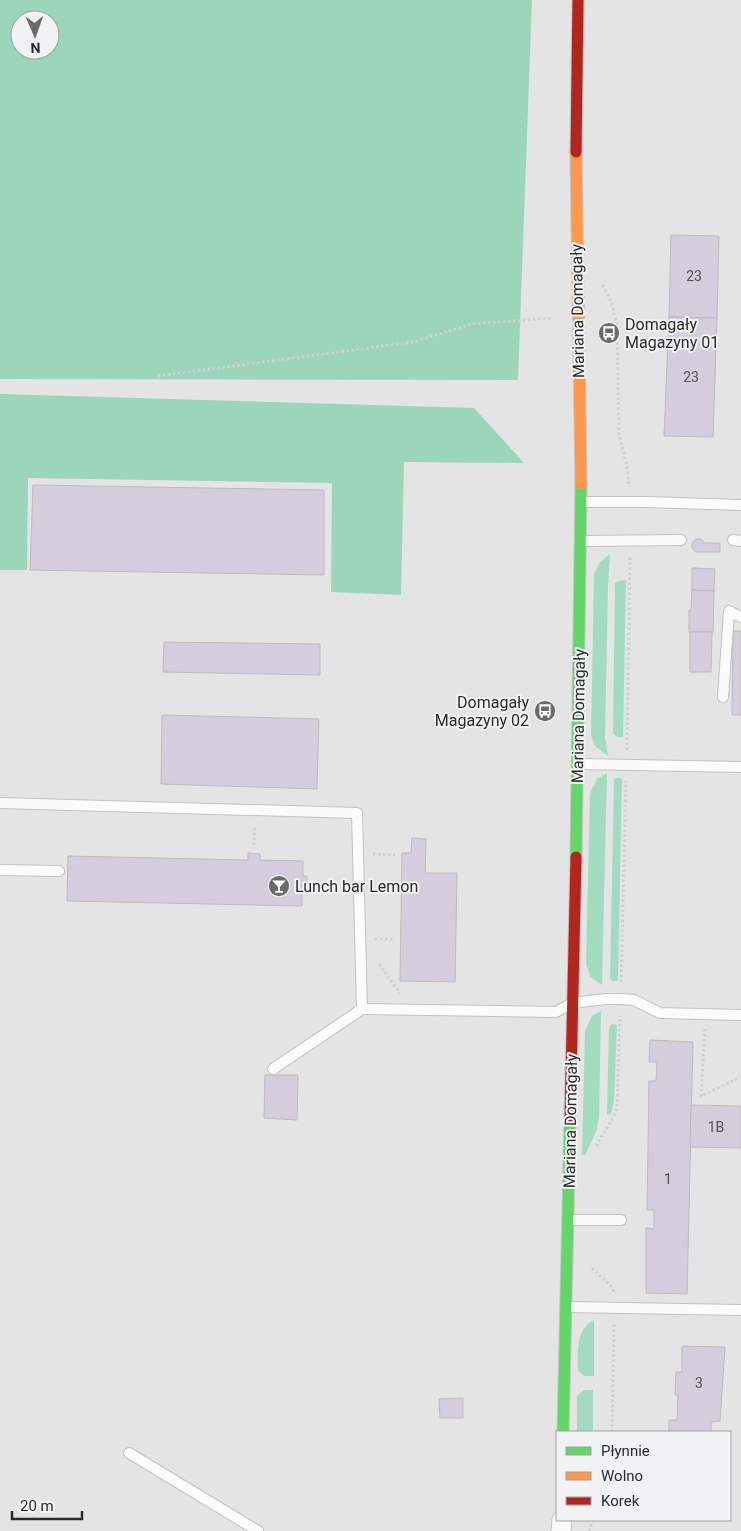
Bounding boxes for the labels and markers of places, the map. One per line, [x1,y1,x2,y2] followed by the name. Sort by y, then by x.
[625,315,719,352] place label: Domagały Magazyny 01
[597,321,621,345] bus stop icon: Domagały Magazyny 01
[435,693,529,730] place label: Domagały Magazyny 02
[533,699,557,723] bus stop icon: Domagały Magazyny 02
[267,874,291,898] bar icon: Lunch bar Lemon
[295,877,418,896] place label: Lunch bar Lemon

